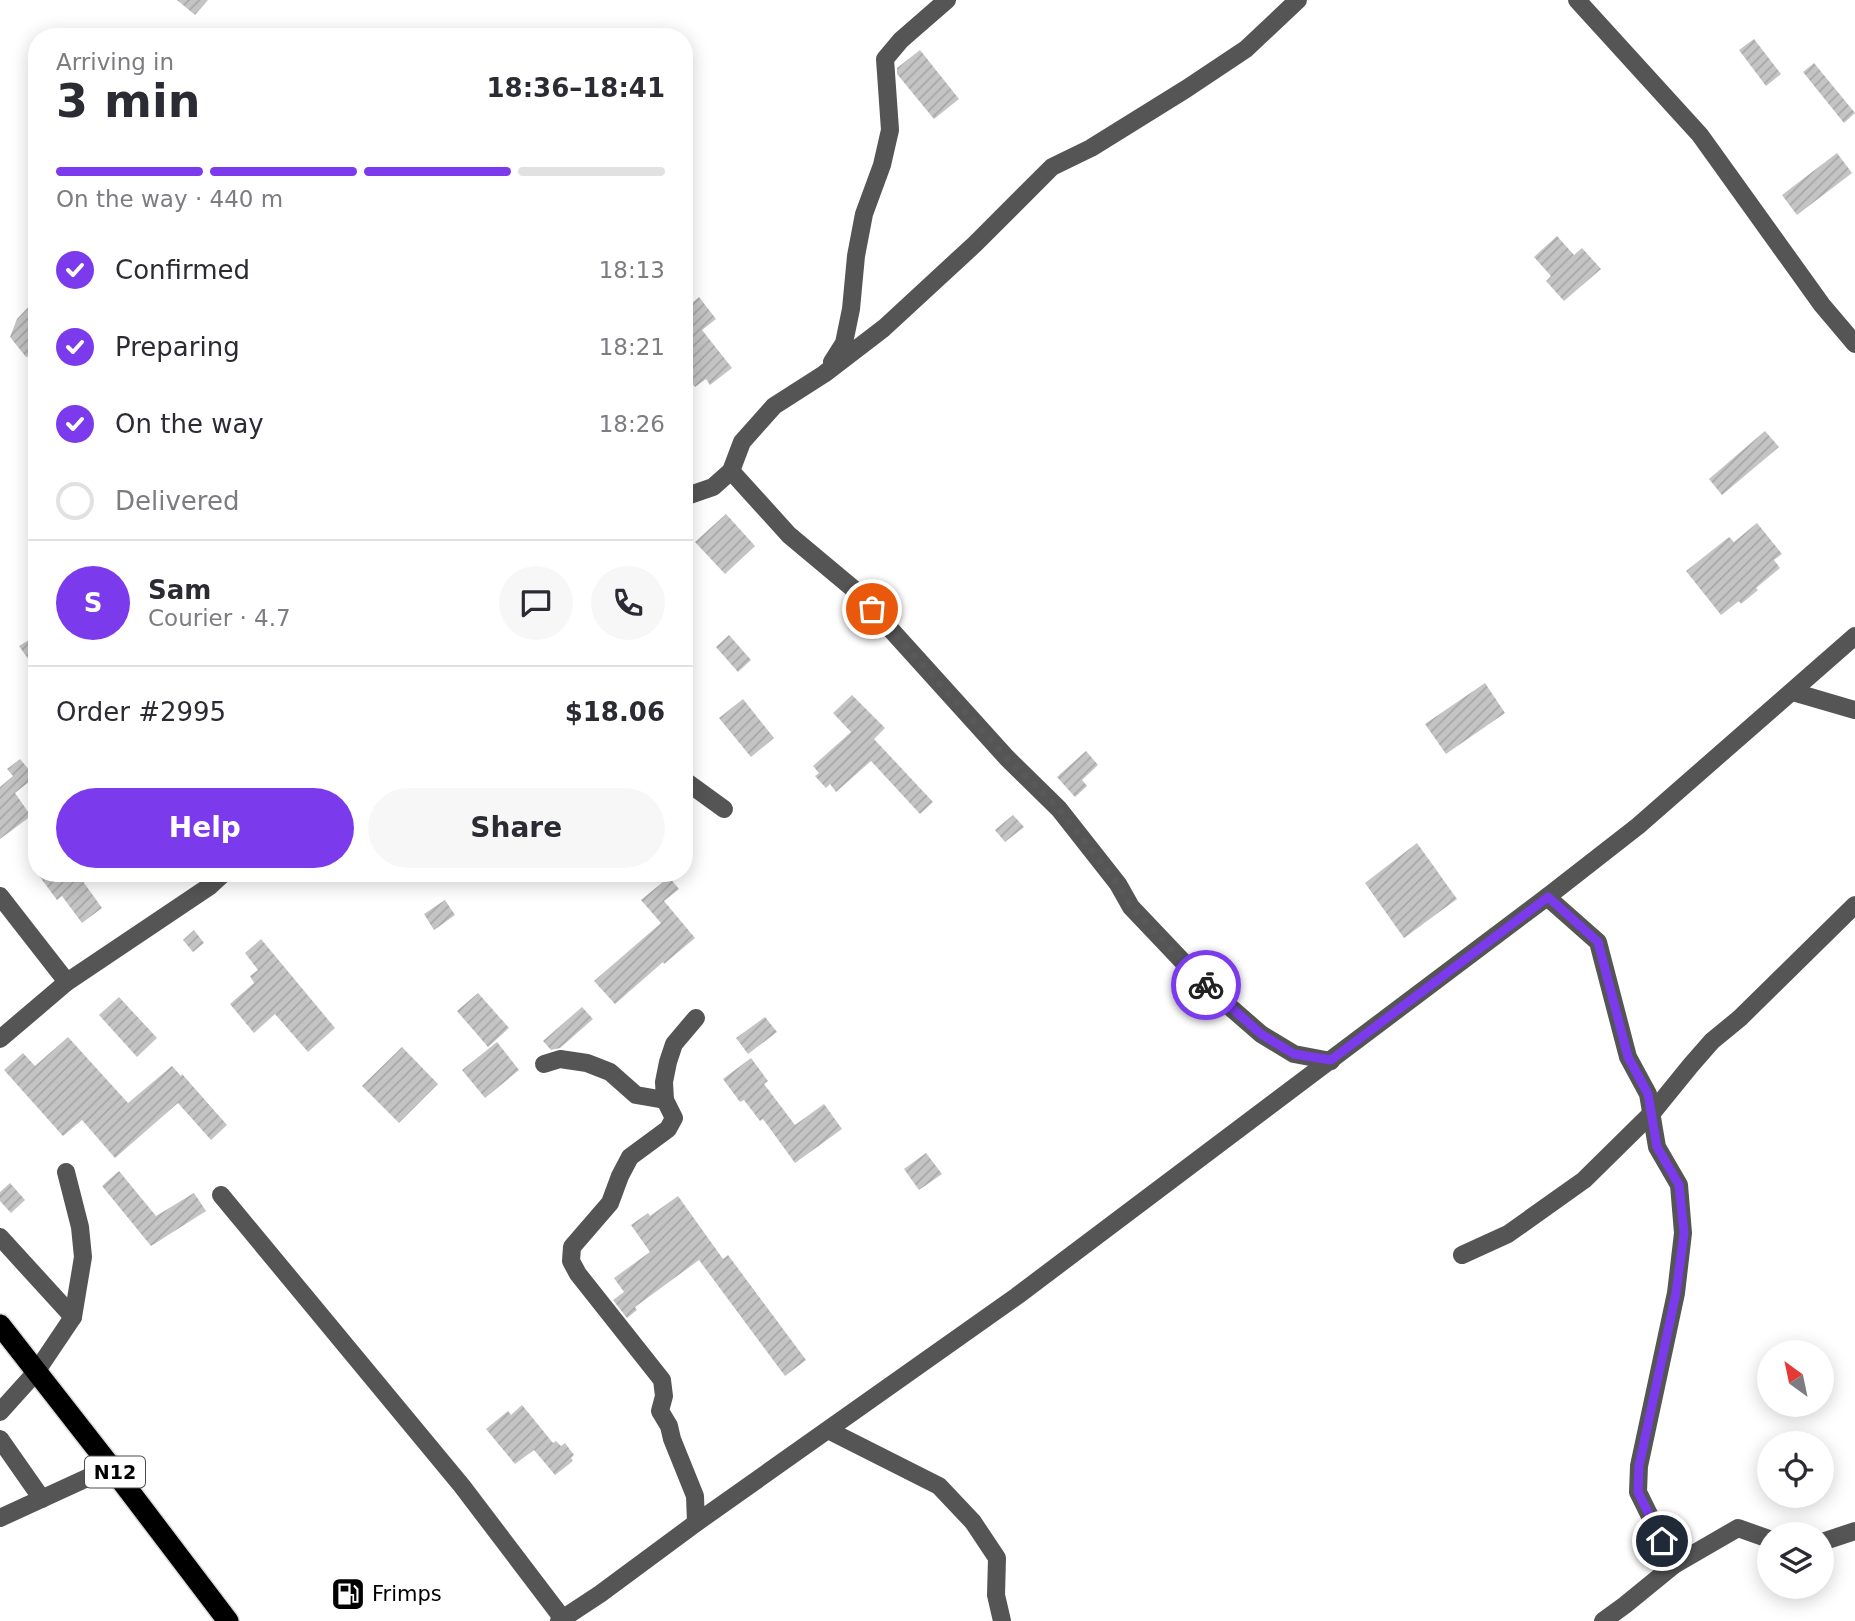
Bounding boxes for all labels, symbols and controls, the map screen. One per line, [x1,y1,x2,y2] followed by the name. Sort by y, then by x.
[56,49,174,75] text: Arriving in
[486,73,665,103] text: 18:36–18:41
[56,74,200,128] text: 3 min
[56,186,283,212] text: On the way · 440 m
[56,251,94,289] icon: check
[115,255,250,285] text: Confirmed
[599,257,665,283] text: 18:13
[56,328,94,366] icon: check
[115,332,240,362] text: Preparing
[599,334,665,360] text: 18:21
[56,405,94,443] icon: check
[115,409,264,439] text: On the way
[599,411,665,437] text: 18:26
[115,486,239,516] text: Delivered
[499,566,573,640] button: chat
[591,566,665,640] button: phone
[148,575,211,605] text: Sam
[842,579,902,639] pin
[84,588,102,618] text: S
[853,590,891,628] icon: bag
[148,605,291,631] text: Courier · 4.7
[56,697,226,727] text: Order #2995
[565,697,665,727] text: $18.06
[56,788,354,868] button: Help
[368,788,665,868] button: Share
[1171,950,1241,1020] courier
[1187,966,1225,1004] icon: bike
[1757,1340,1834,1418] north arrow
[1757,1340,1834,1599] map controls
[1757,1431,1834,1508] button: locate
[85,1456,145,1488] road number: N12
[1632,1511,1692,1571] pin
[1643,1522,1681,1560] icon: home
[1757,1522,1834,1599] button: layers
[329,1575,367,1613] fuel station icon: Frimps
[372,1582,442,1606] place label: Frimps

